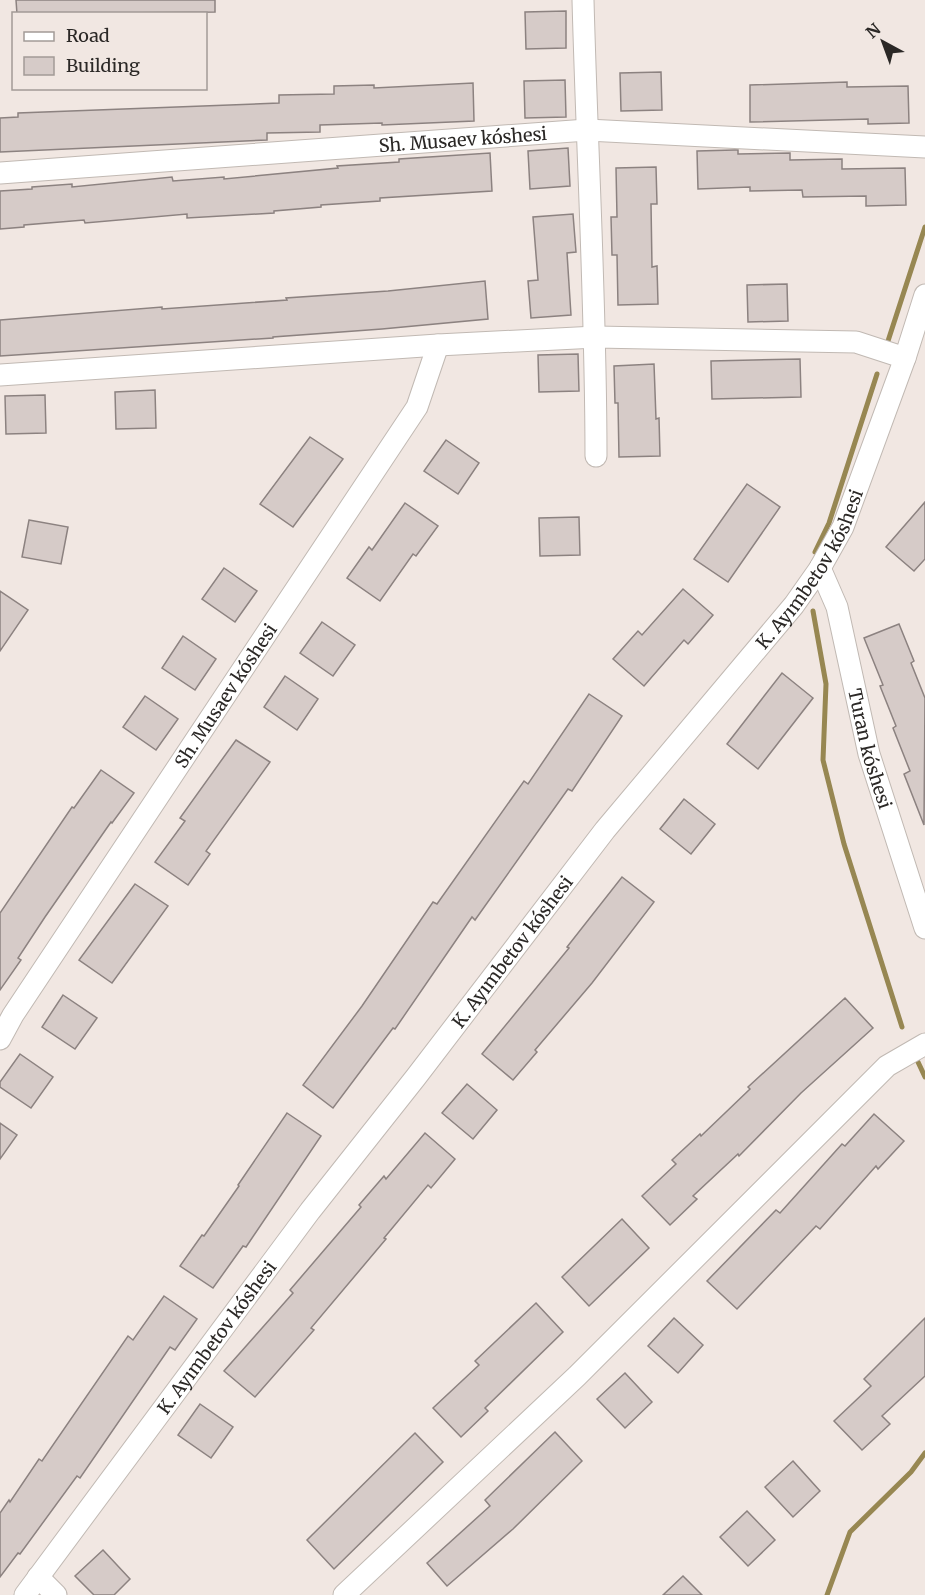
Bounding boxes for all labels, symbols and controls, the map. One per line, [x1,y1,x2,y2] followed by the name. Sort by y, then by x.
[12,12,207,90] legend
[853,12,913,72] north arrow
[862,19,885,42] text: N
[66,24,110,47] text: Road
[66,54,140,77] text: Building
[378,121,548,157] street label: Sh. Musaev kóshesi
[751,486,867,653] street label: K. Ayımbetov kóshesi
[169,619,282,772] street label: Sh. Musaev kóshesi
[844,686,897,812] street label: Turan kóshesi
[446,871,578,1032] street label: K. Ayımbetov kóshesi
[152,1256,281,1419] street label: K. Ayımbetov kóshesi

